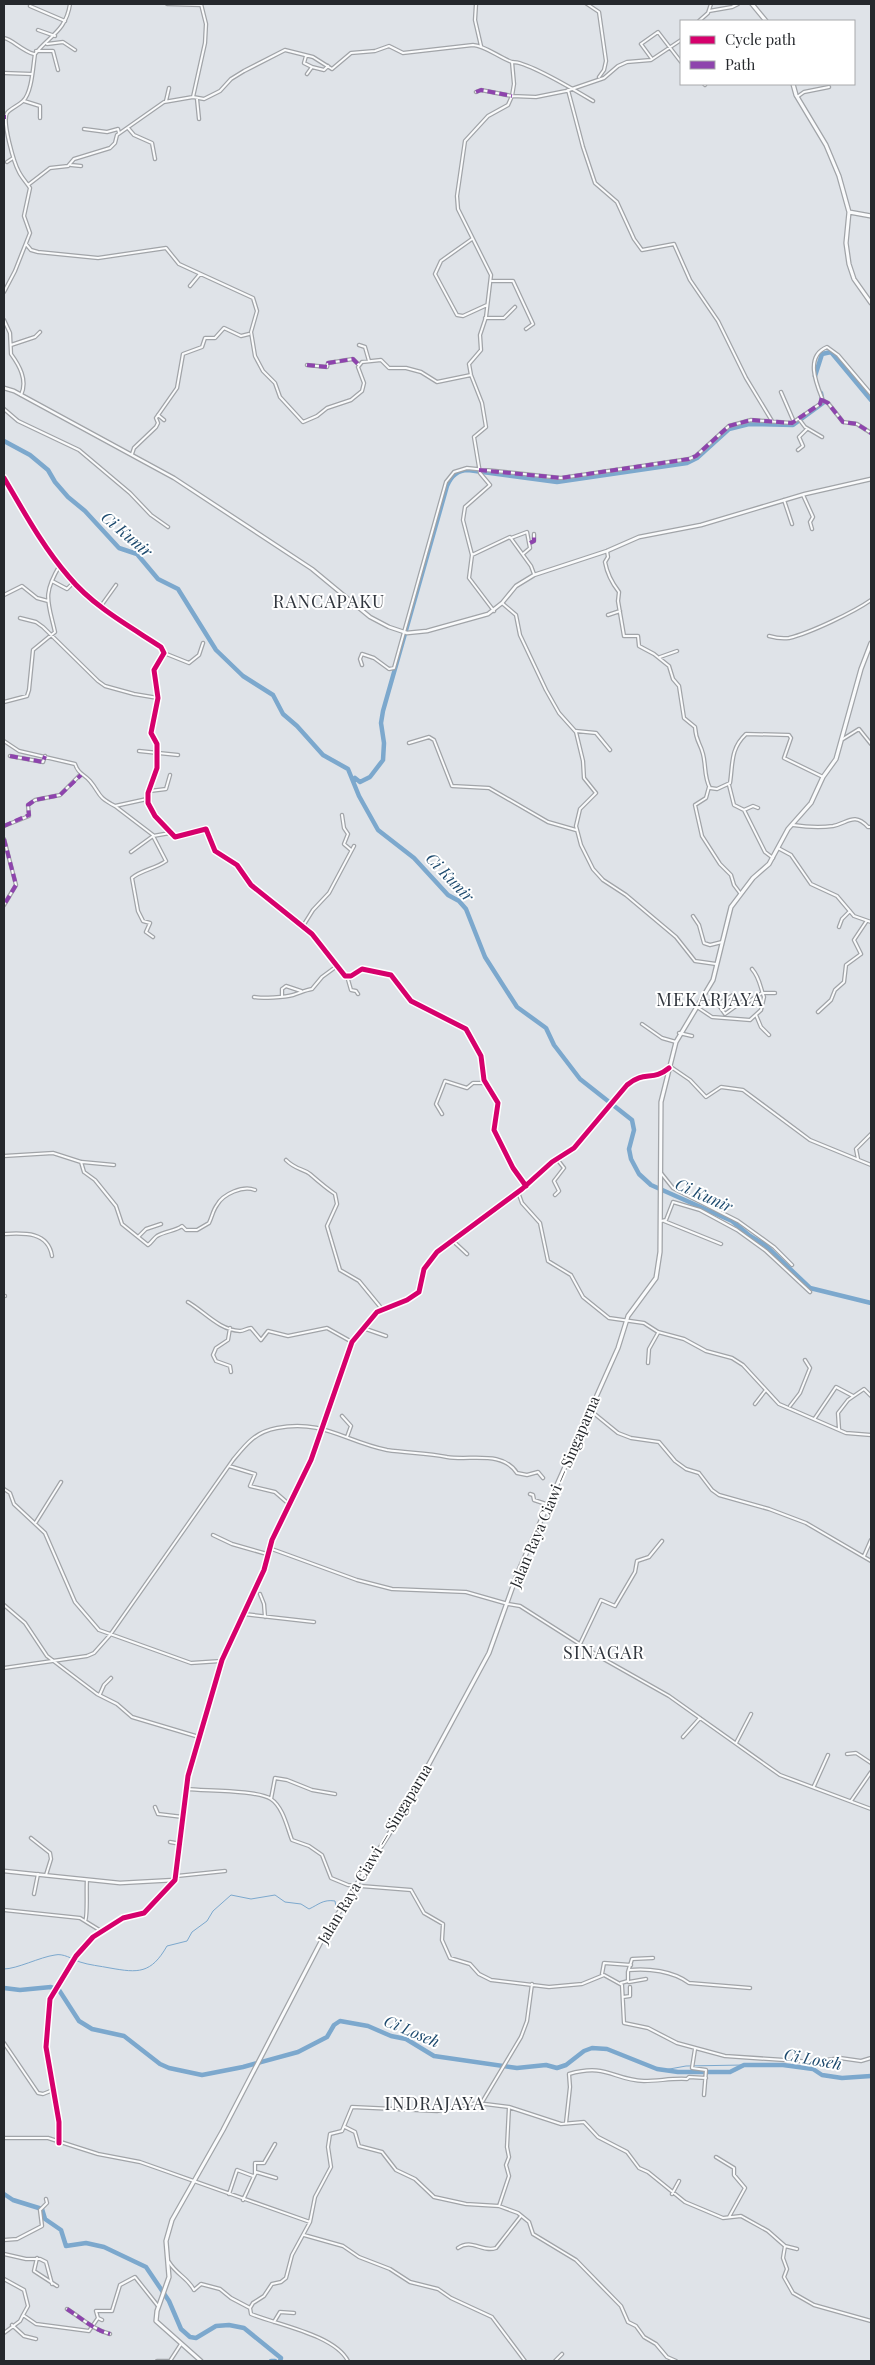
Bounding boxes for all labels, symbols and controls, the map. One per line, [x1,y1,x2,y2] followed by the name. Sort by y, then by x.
[680,20,855,85] legend
[725,29,796,49] text: Cycle path
[725,54,755,74] text: Path
[97,506,158,562] water label: Ci Kunir
[273,589,385,613] district label: RANCAPAKU
[422,848,480,907] water label: Ci Kunir
[656,987,764,1011] district label: MEKARJAYA
[672,1173,737,1217] water label: Ci Kunir
[504,1392,604,1591] street label: Jalan Raya Ciawi — Singaparna
[563,1640,645,1664] district label: SINAGAR
[312,1759,436,1948] street label: Jalan Raya Ciawi — Singaparna
[381,2009,443,2052] water label: Ci Loseh
[783,2043,844,2074] water label: Ci Loseh
[385,2091,485,2115] district label: INDRAJAYA

